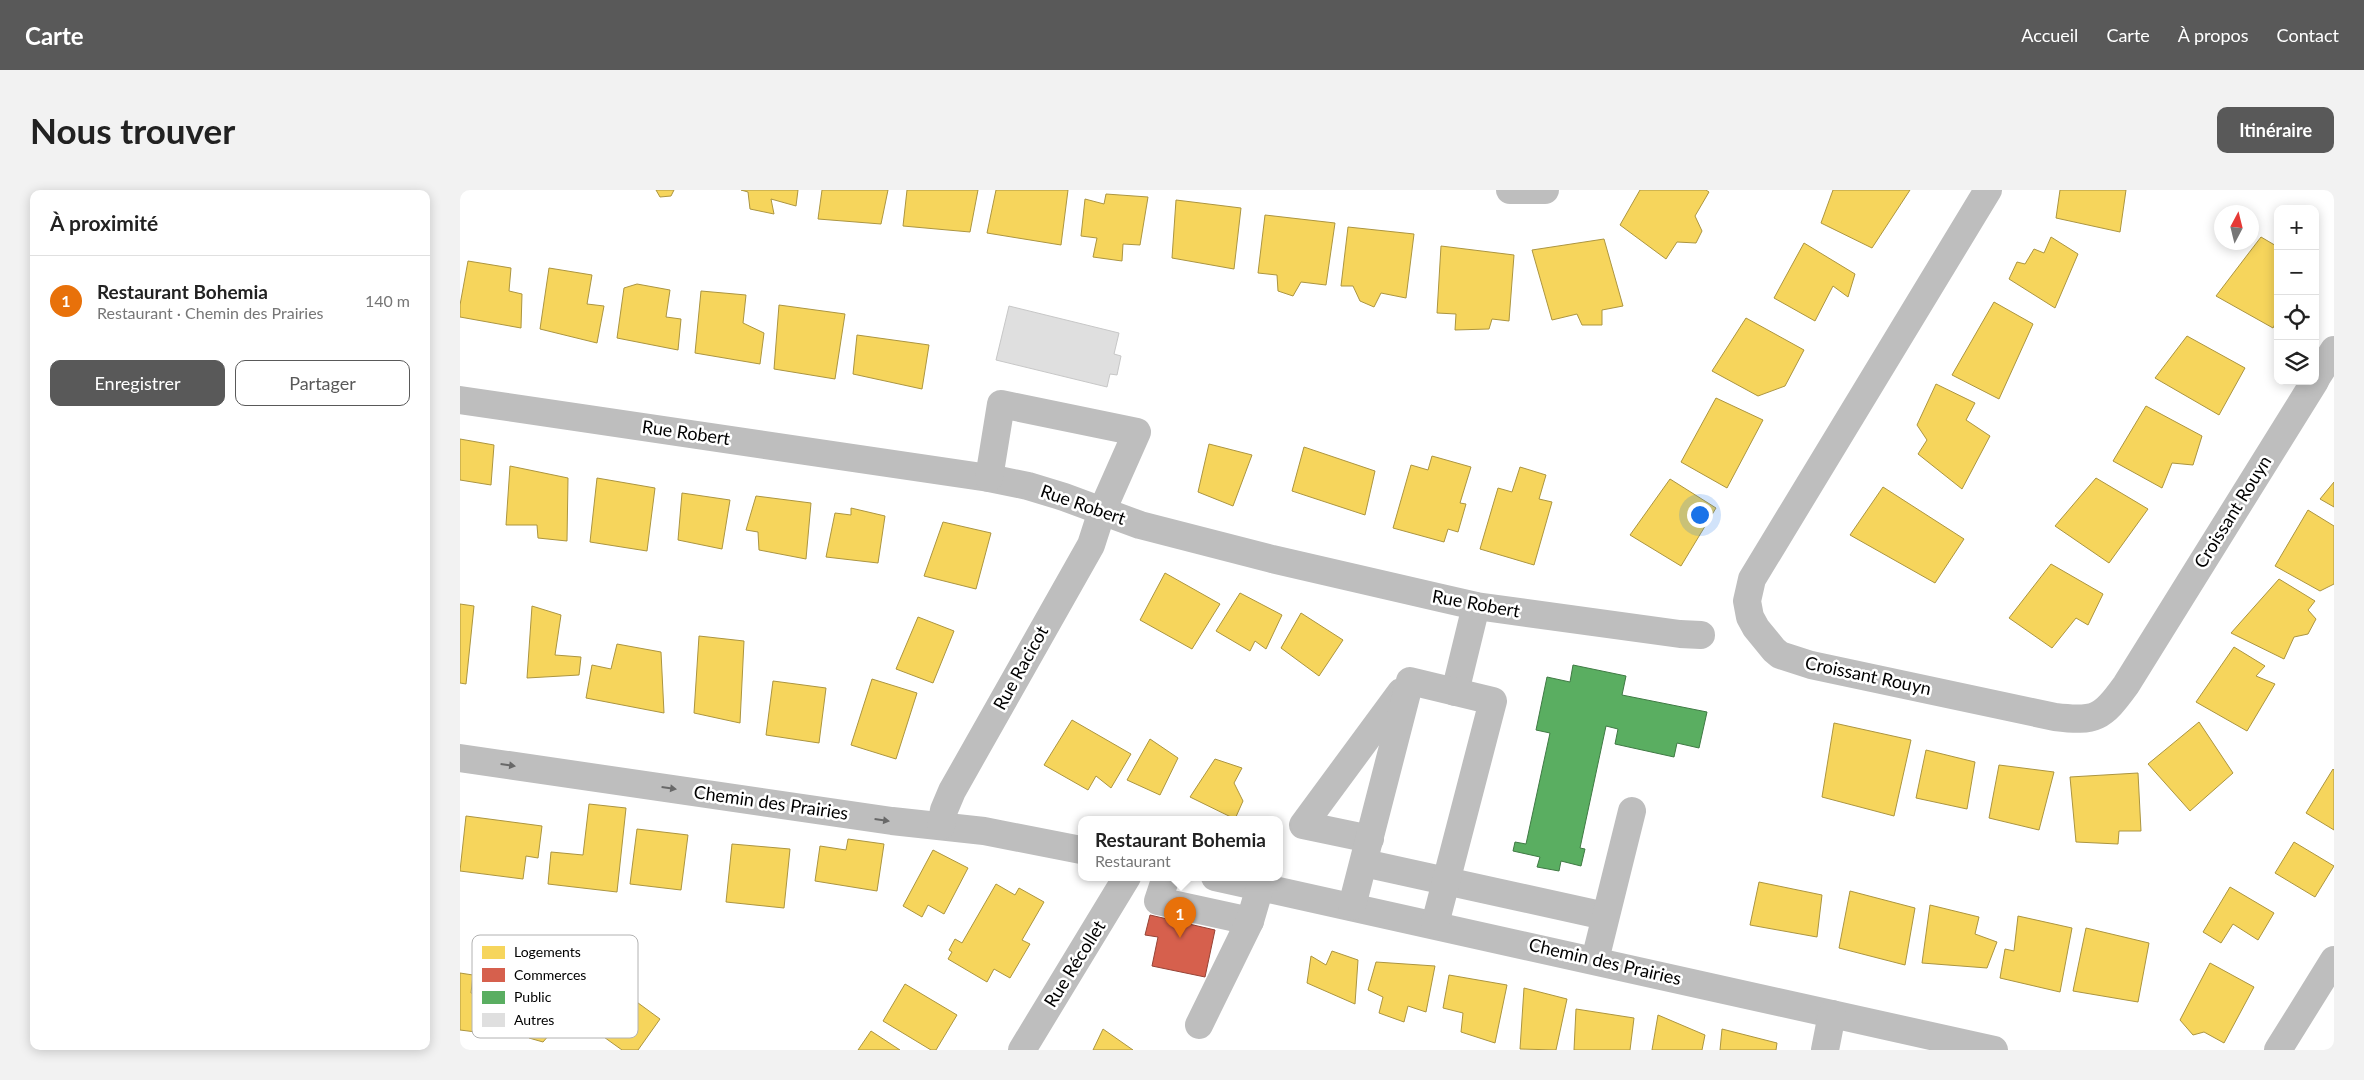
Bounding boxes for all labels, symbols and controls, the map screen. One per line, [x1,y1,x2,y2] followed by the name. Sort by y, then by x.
[25,21,84,50] text: Carte
[2021,24,2078,46] text: Accueil
[2106,24,2150,46] text: Carte
[2178,24,2249,46] text: À propos
[2277,24,2339,46] text: Contact
[2217,107,2334,153] button: Itinéraire
[30,109,235,151] text: Nous trouver
[2214,205,2259,250] north arrow
[2274,205,2319,385] map controls
[2274,205,2319,250] button: +
[50,210,158,235] text: À proximité
[2274,250,2319,295] button: −
[97,280,268,303] text: Restaurant Bohemia
[61,291,71,310] text: 1
[365,291,410,310] text: 140 m
[2274,295,2319,340] button: locate
[97,303,324,322] text: Restaurant · Chemin des Prairies
[2274,340,2319,385] button: layers
[50,360,225,406] button: Enregistrer
[235,360,410,406] button: Partager
[641,415,732,449] street label: Rue Robert
[2189,451,2276,572] street label: Croissant Rouyn
[1038,479,1129,529] street label: Rue Robert
[1687,502,1713,528] your location
[1431,584,1522,622] street label: Rue Robert
[988,621,1053,714] street label: Rue Racicot
[1803,651,1933,699] street label: Croissant Rouyn
[501,761,517,769] one-way arrow
[692,780,850,824] street label: Chemin des Prairies
[661,785,677,793] one-way arrow
[874,816,890,824] one-way arrow
[1078,816,1283,881] popup
[1095,828,1266,851] text: Restaurant Bohemia
[1095,851,1171,870] text: Restaurant
[1164,897,1196,938] pin: 1
[1039,916,1110,1011] street label: Rue Récollet
[1527,933,1684,989] street label: Chemin des Prairies
[472,935,638,1038] legend
[514,943,581,960] text: Logements
[514,966,586,983] text: Commerces
[514,988,552,1005] text: Public
[514,1011,554,1028] text: Autres

